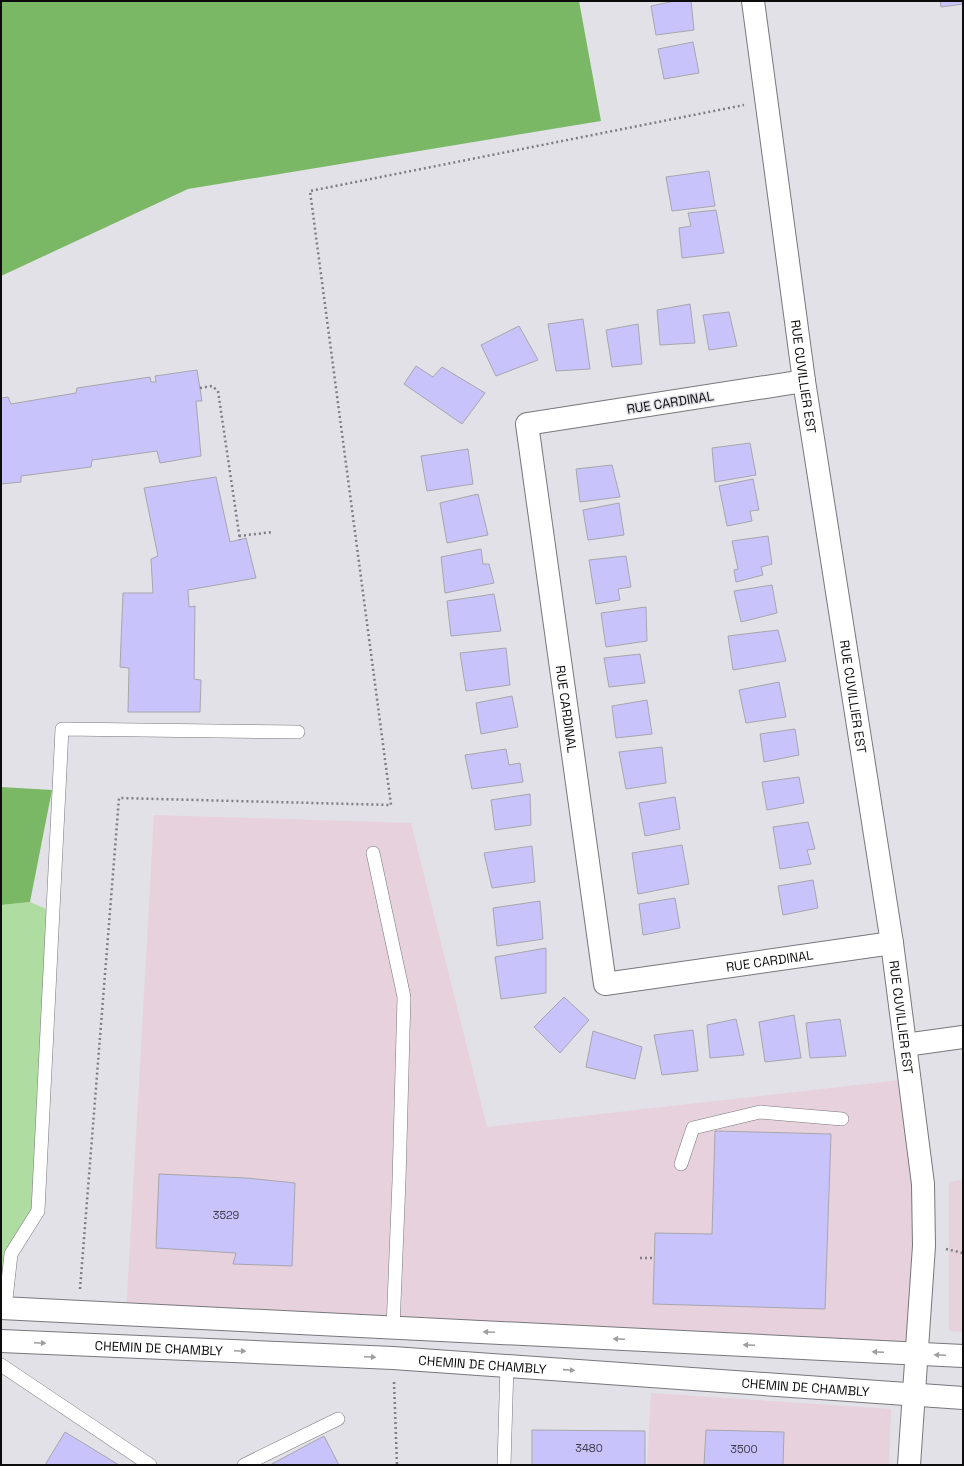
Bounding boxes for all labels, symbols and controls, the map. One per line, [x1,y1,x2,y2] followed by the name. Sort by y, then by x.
[787,319,820,435] street label: RUE CUVILLIER EST
[625,387,715,418] street label: RUE CARDINAL
[836,639,870,755] street label: RUE CUVILLIER EST
[552,664,581,754] street label: RUE CARDINAL
[725,946,814,976] street label: RUE CARDINAL
[885,959,917,1075] street label: RUE CUVILLIER EST
[213,1208,240,1222] house number: 3529
[483,1329,495,1336] one-way arrow
[613,1335,625,1342] one-way arrow
[94,1337,223,1360] street label: CHEMIN DE CHAMBLY
[34,1339,46,1346] one-way arrow
[743,1342,755,1349] one-way arrow
[234,1348,247,1354] one-way arrow
[872,1348,884,1355] one-way arrow
[934,1351,946,1358] one-way arrow
[418,1352,547,1378] street label: CHEMIN DE CHAMBLY
[364,1353,376,1360] one-way arrow
[563,1366,575,1373] one-way arrow
[741,1374,870,1400] street label: CHEMIN DE CHAMBLY
[575,1441,603,1455] house number: 3480
[730,1442,758,1456] house number: 3500

